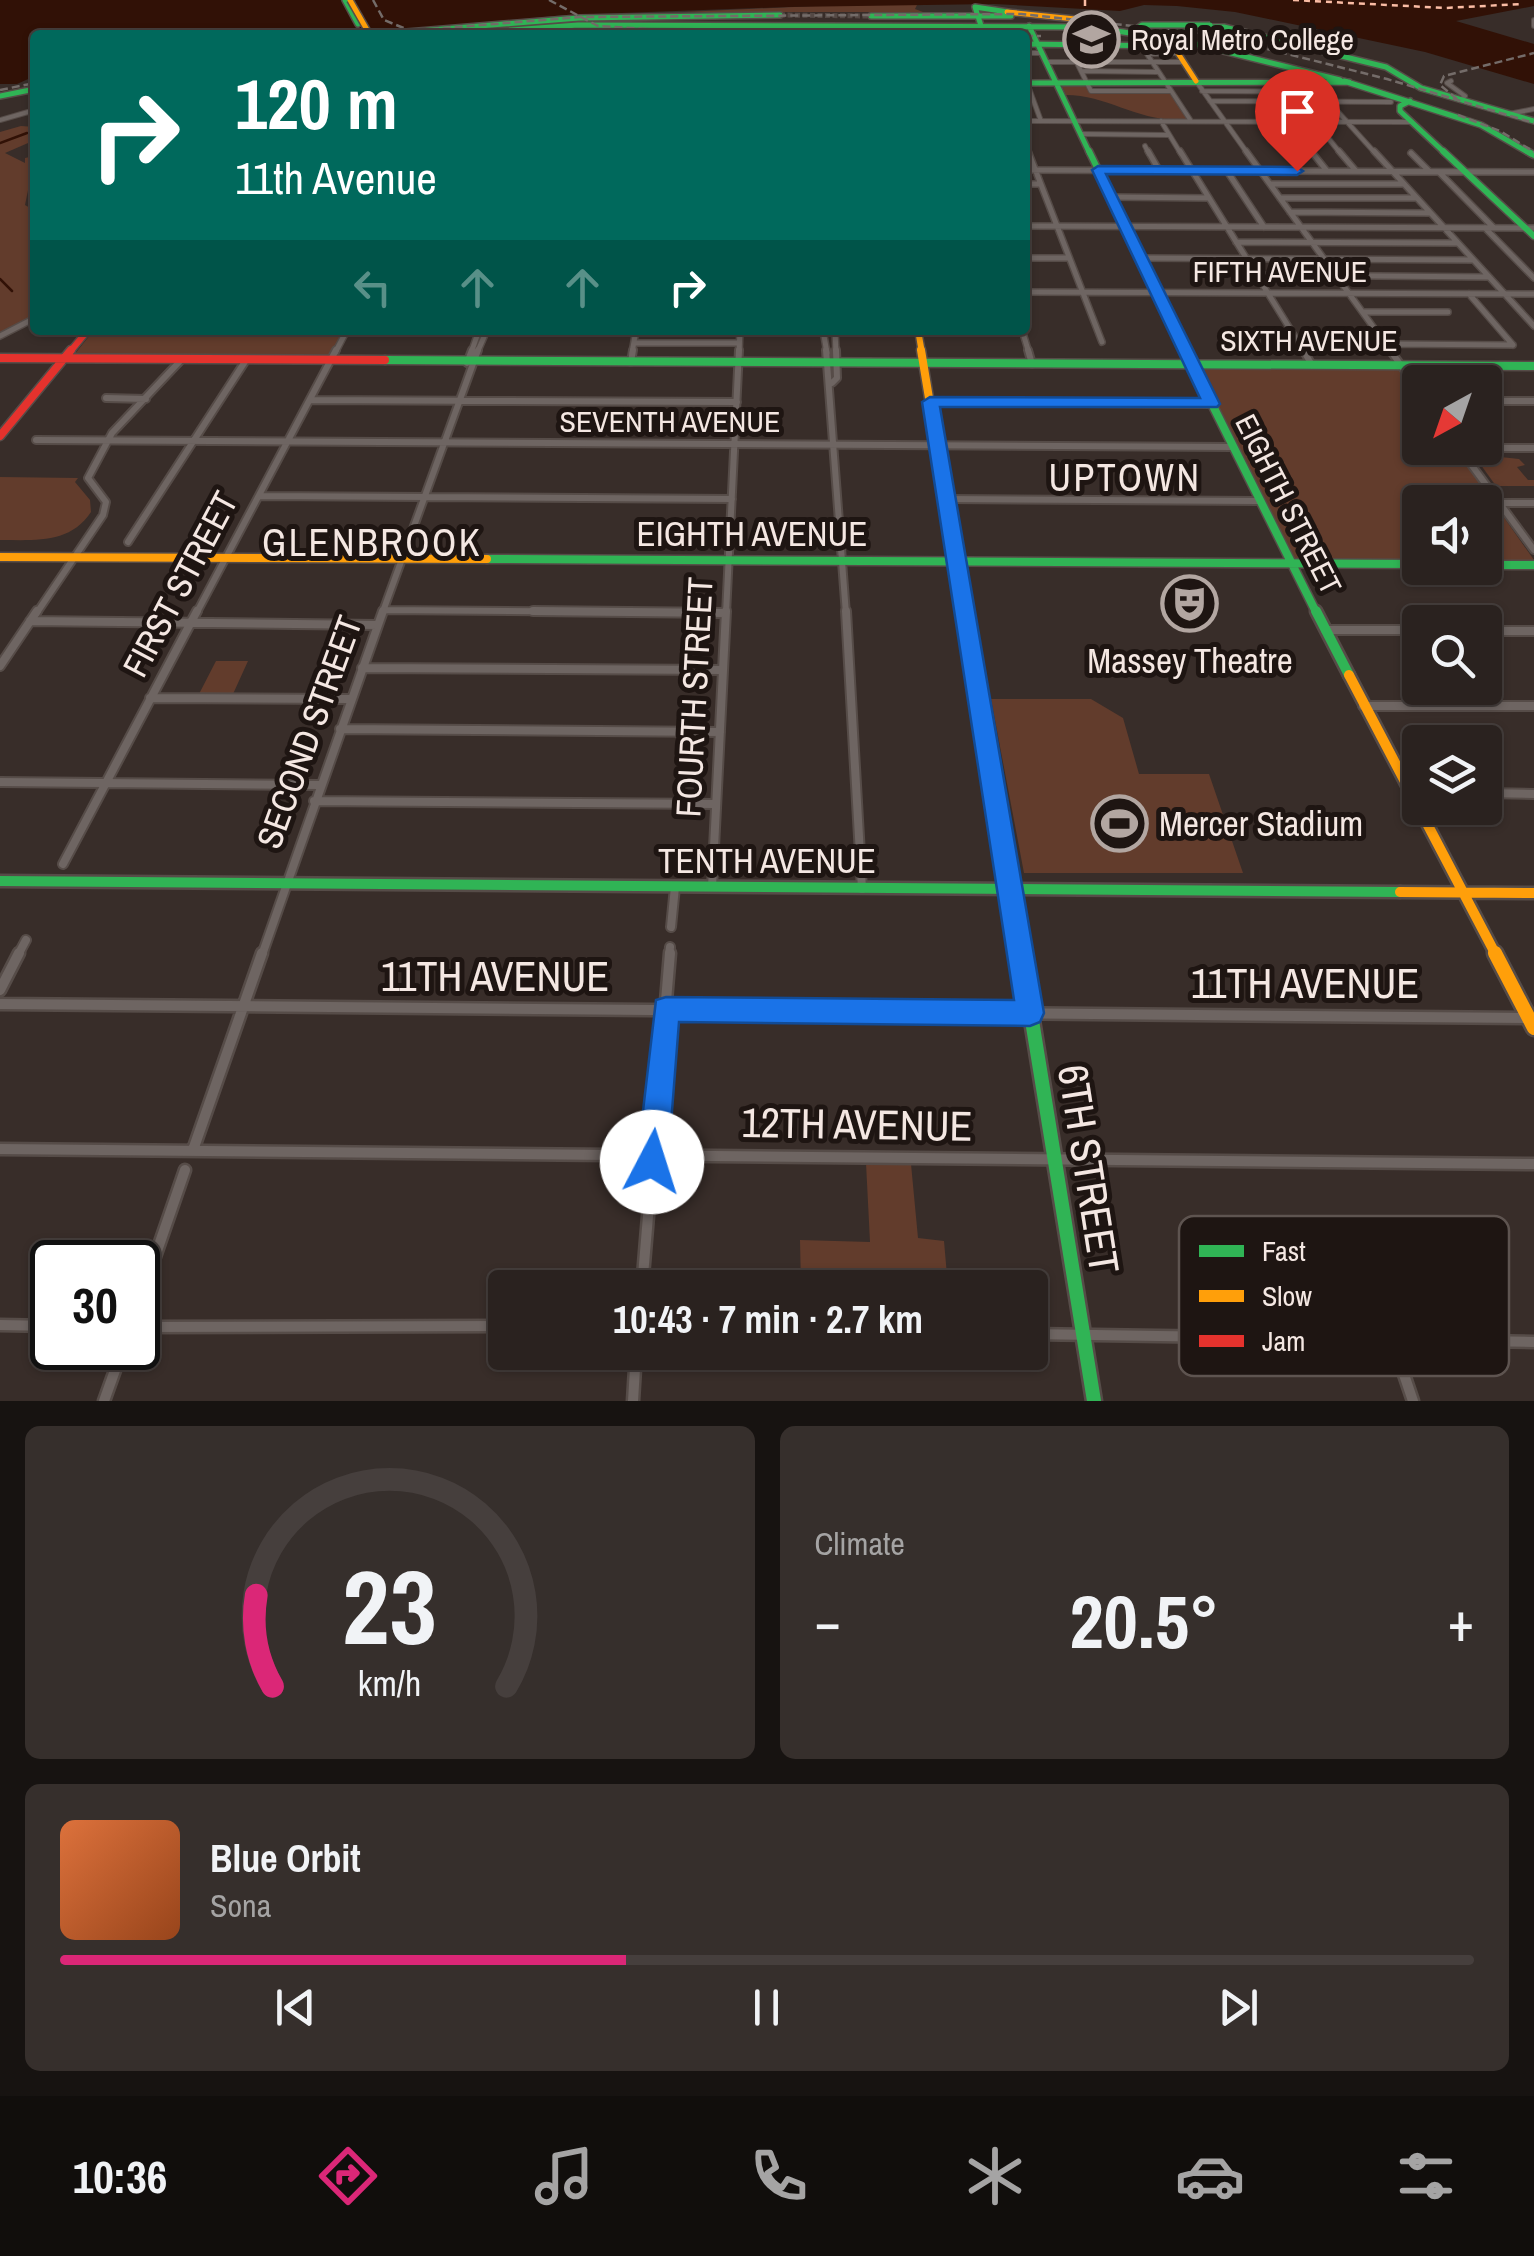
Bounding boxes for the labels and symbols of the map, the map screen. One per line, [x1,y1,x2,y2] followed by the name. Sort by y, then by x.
[1062,9,1122,69] school or university icon: Royal Metro College
[1131,19,1354,59] place label: Royal Metro College
[1255,69,1340,172] pin
[1193,251,1367,291] street label: FIFTH AVENUE
[1220,320,1398,360] street label: SIXTH AVENUE
[1402,365,1502,465] north arrow
[559,401,781,441] street label: SEVENTH AVENUE
[1226,407,1352,601] street label: EIGHTH STREET
[1049,452,1201,503] district label: UPTOWN
[111,483,249,685] street label: FIRST STREET
[637,510,867,557] street label: EIGHTH AVENUE
[262,517,482,568] district label: GLENBROOK
[1160,574,1220,634] theatre icon: Massey Theatre
[664,576,724,818] street label: FOURTH STREET
[245,609,373,855] street label: SECOND STREET
[1087,637,1293,684] place label: Massey Theatre
[1090,793,1150,853] sports icon: Mercer Stadium
[1159,800,1363,847] place label: Mercer Stadium
[658,837,876,884] street label: TENTH AVENUE
[381,948,609,1004] street label: 11TH AVENUE
[1191,955,1419,1011] street label: 11TH AVENUE
[1045,1061,1133,1277] street label: 6TH STREET
[741,1094,973,1154] street label: 12TH AVENUE
[600,1110,704,1214] position arrow
[1179,1216,1509,1376] legend
[1262,1232,1306,1270] text: Fast
[30,1240,160,1370] speed limit sign: 30
[1262,1277,1312,1315] text: Slow
[1262,1322,1305,1360] text: Jam

